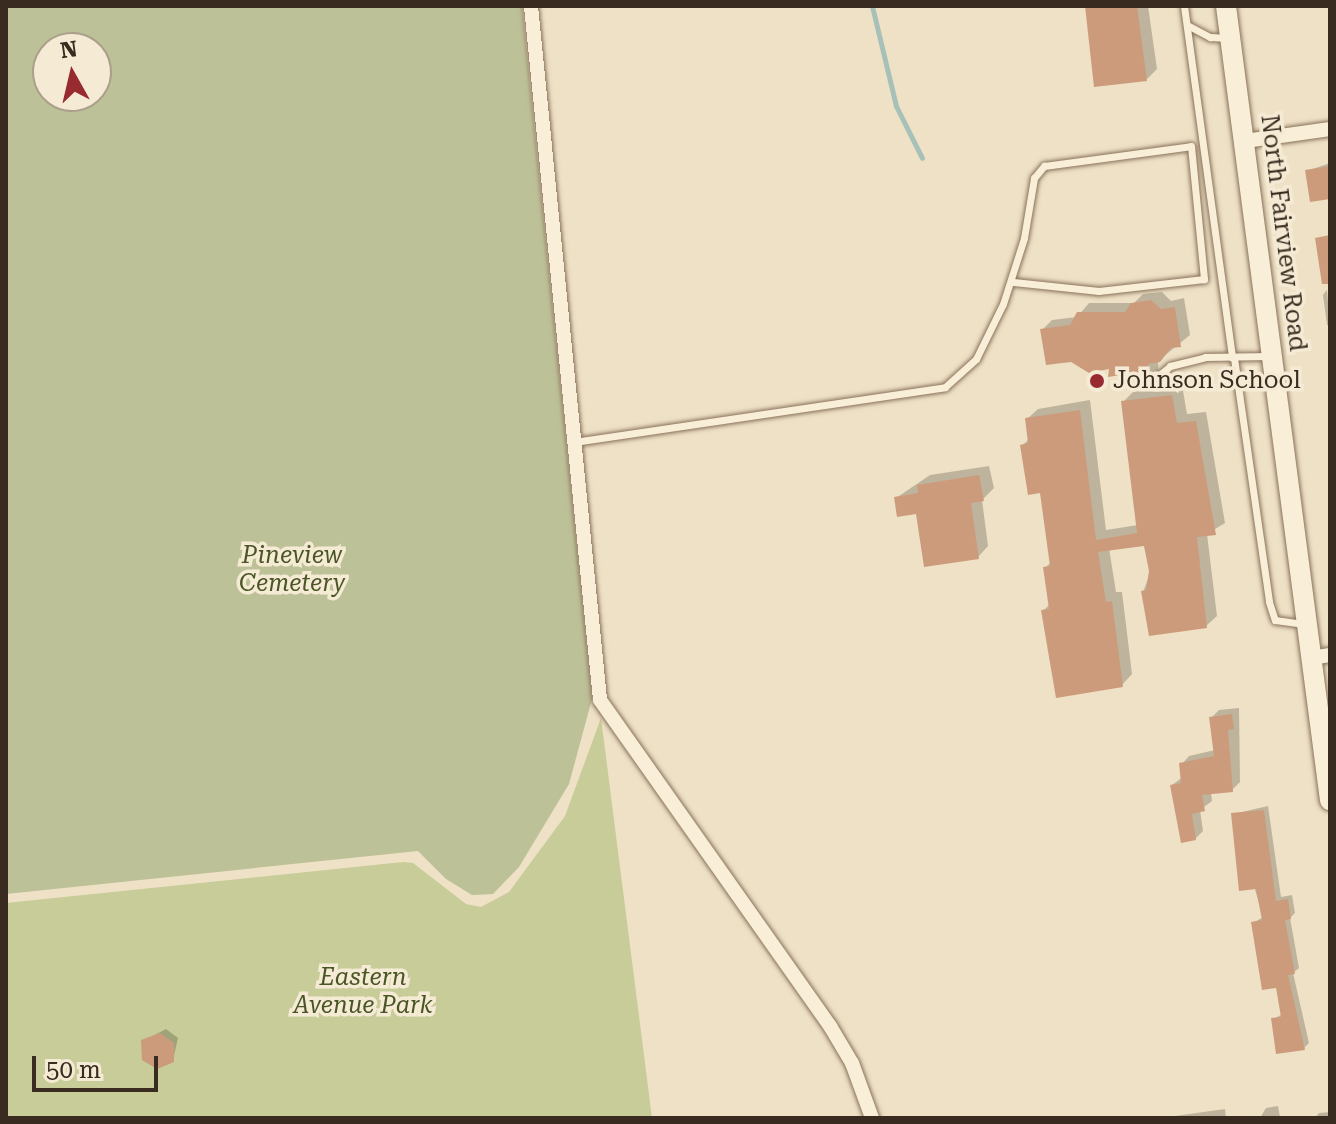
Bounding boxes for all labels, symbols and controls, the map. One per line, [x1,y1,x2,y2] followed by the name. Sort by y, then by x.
[32,32,112,112] north arrow
[59,36,79,63] text: N
[1254,113,1312,353] street label: North Fairview Road
[1113,367,1301,395] place label: Johnson School
[1088,372,1106,390] marker: Johnson School
[239,542,345,598] park label: Pineview Cemetery
[293,964,433,1020] park label: Eastern Avenue Park
[36,1040,162,1090] scale bar
[46,1056,101,1084] text: 50 m

